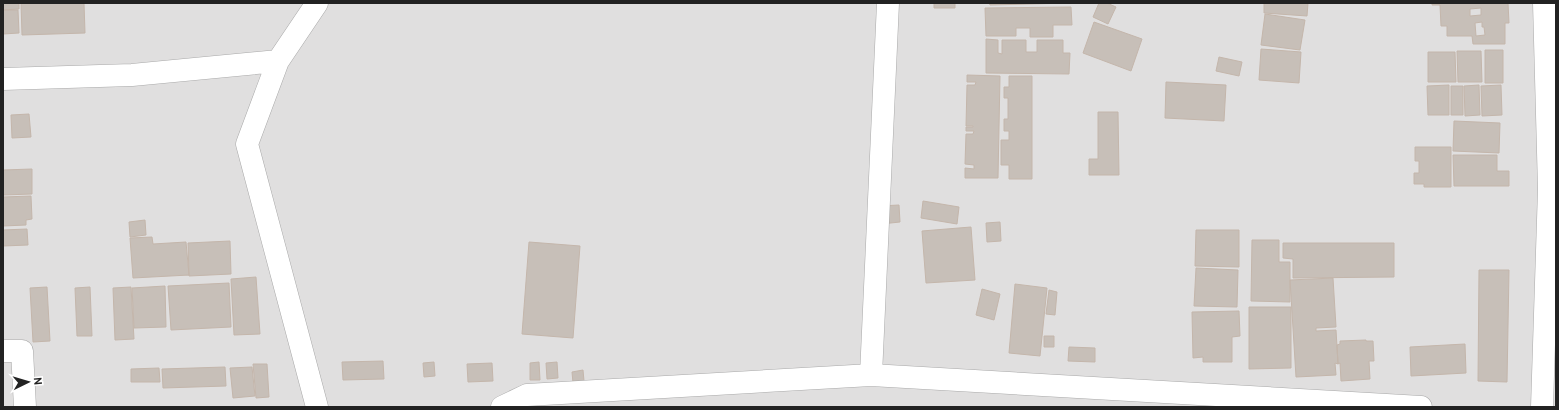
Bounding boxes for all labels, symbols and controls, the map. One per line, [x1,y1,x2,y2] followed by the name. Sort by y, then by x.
[8,362,48,402] north arrow
[30,377,44,386] text: N

